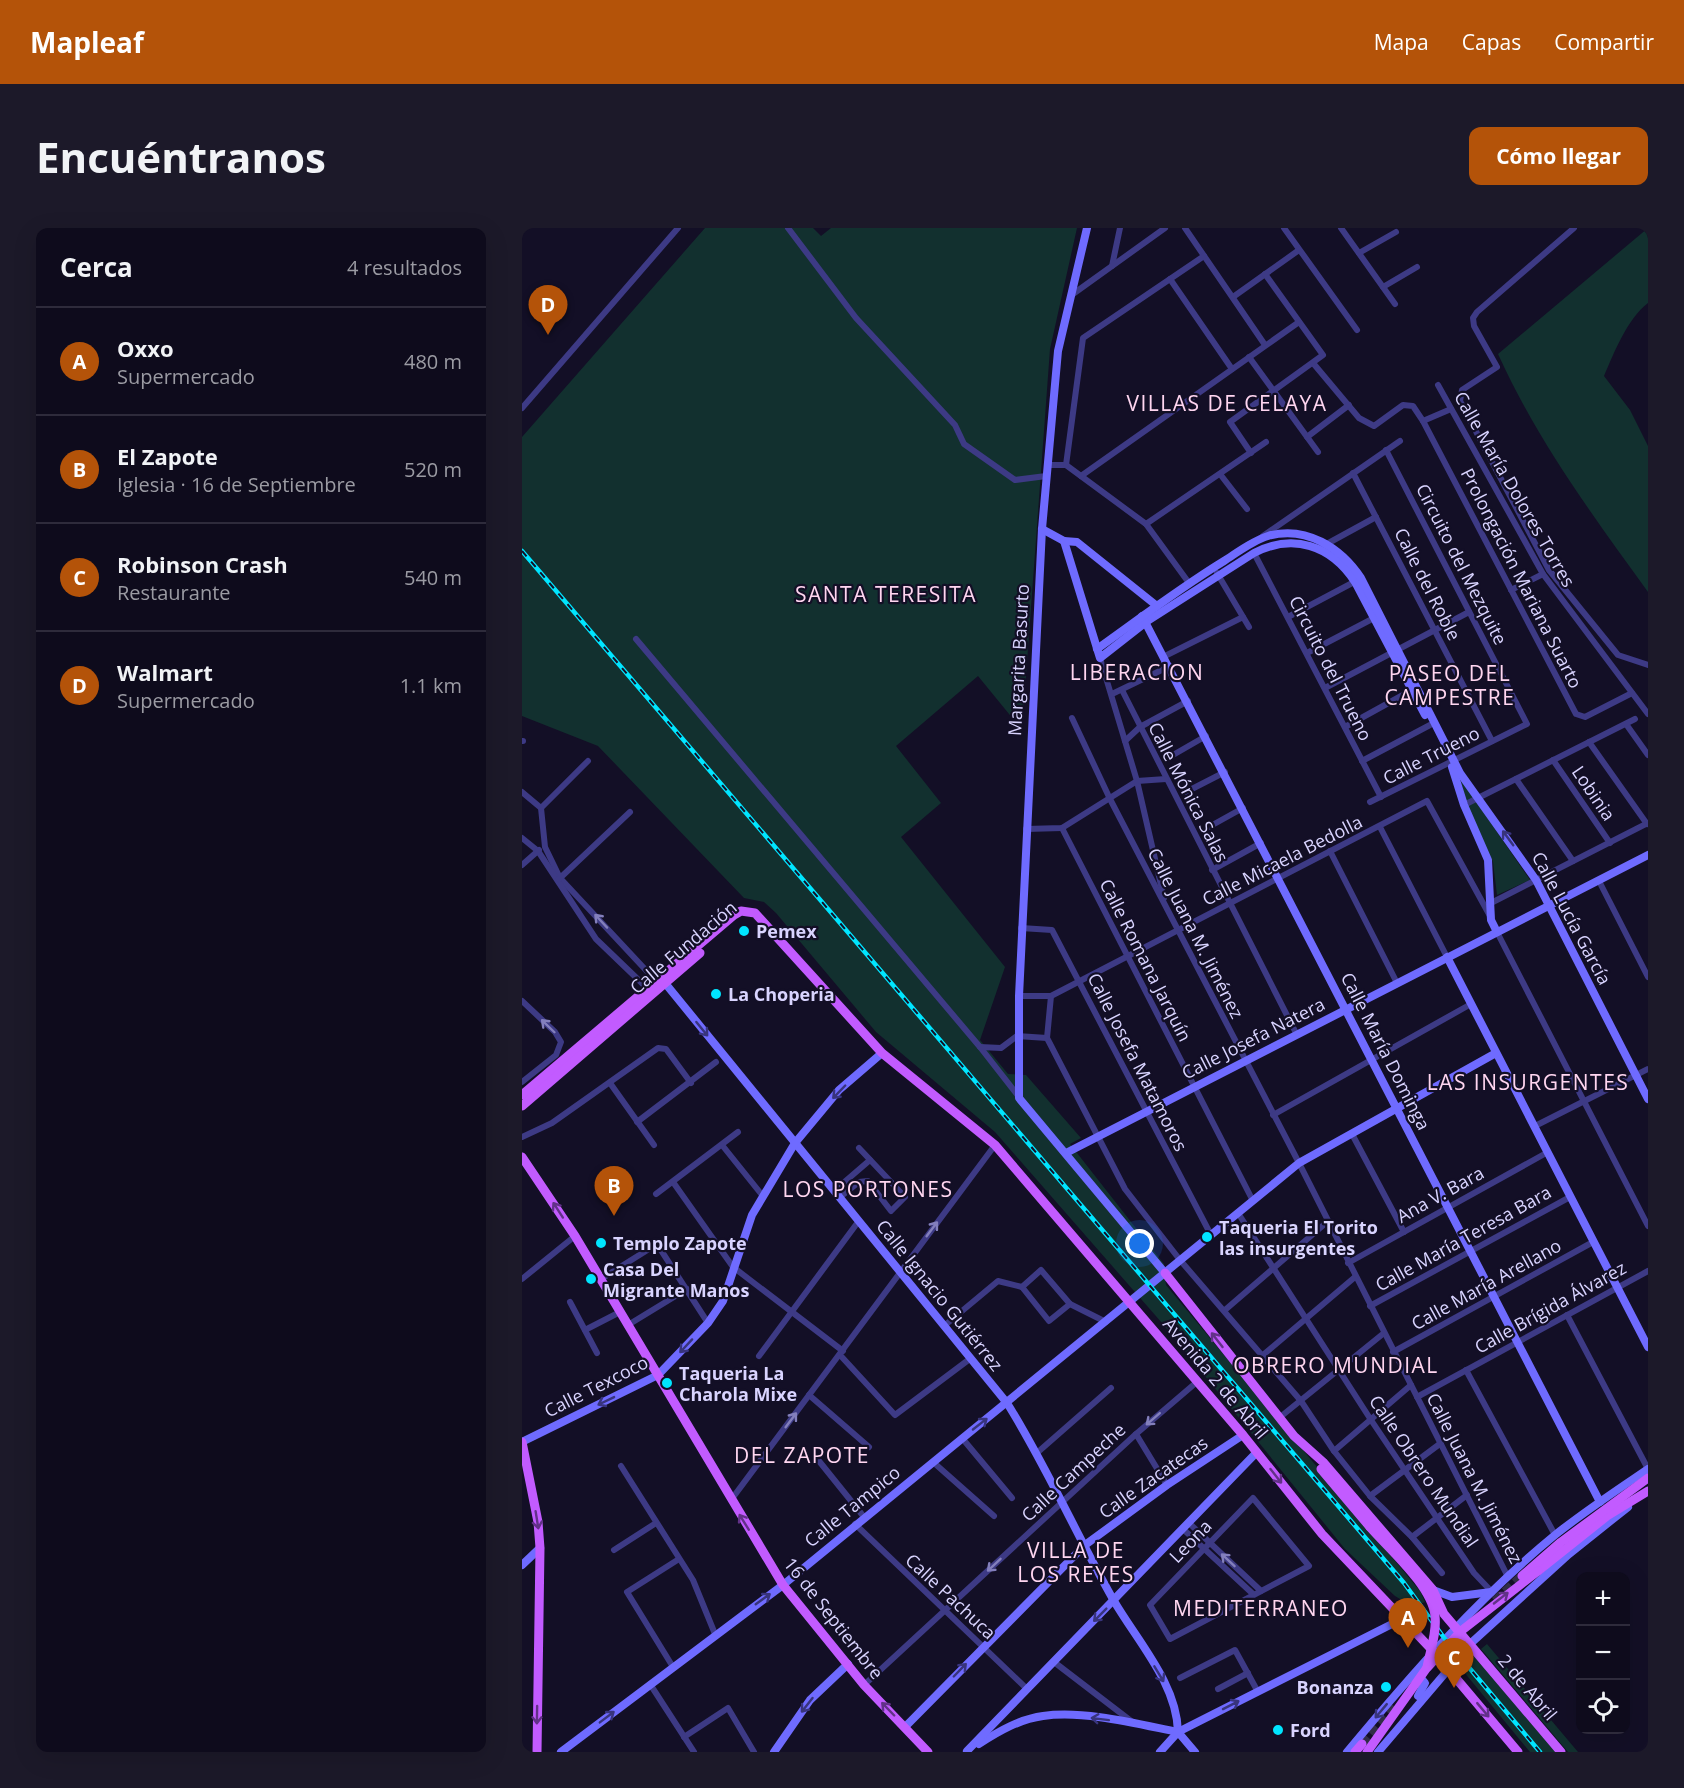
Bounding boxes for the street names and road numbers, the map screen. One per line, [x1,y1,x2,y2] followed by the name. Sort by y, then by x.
[1449,387,1581,591] street label: Calle María Dolores Torres
[1456,464,1588,692] street label: Prolongación Mariana Suarto
[1411,479,1513,649] street label: Circuito del Mezquite
[1389,524,1467,644] street label: Calle del Roble
[1002,583,1034,737] street label: Margarita Basurto
[1284,591,1378,745] street label: Circuito del Trueno
[1143,718,1235,866] street label: Calle Mónica Salas
[1379,720,1483,790] street label: Calle Trueno
[1567,761,1621,825] street label: Lobinia
[1198,809,1366,911] street label: Calle Micaela Bedolla
[1143,844,1249,1022] street label: Calle Juana M. Jiménez
[1527,847,1617,989] street label: Calle Lucía García
[1095,875,1197,1045] street label: Calle Romana Jarquín
[624,895,742,999] street label: Calle Fundación
[1336,968,1436,1134] street label: Calle María Dominga
[1083,969,1193,1155] street label: Calle Josefa Matamoros
[1177,992,1329,1084] street label: Calle Josefa Natera
[1392,1160,1488,1228] street label: Ana V. Bara
[1371,1180,1555,1296] street label: Calle María Teresa Bara
[871,1214,1009,1376] street label: Calle Ignacio Gutiérrez
[1407,1233,1565,1335] street label: Calle María Arellano
[1470,1255,1630,1359] street label: Calle Brígida Álvarez
[1158,1312,1274,1444] street label: Avenida 2 de Abril
[540,1350,652,1422] street label: Calle Texcoco
[1422,1389,1528,1567] street label: Calle Juana M. Jiménez
[1364,1390,1484,1552] street label: Calle Obrero Mundial
[1016,1417,1130,1527] street label: Calle Campeche
[1094,1430,1212,1524] street label: Calle Zacatecas
[799,1460,905,1552] street label: Calle Tampico
[1164,1514,1216,1568] street label: Leona
[901,1548,1001,1644] street label: Calle Pachuca
[779,1552,889,1684] street label: 16 de Septiembre
[1493,1649,1563,1725] street label: 2 de Abril

